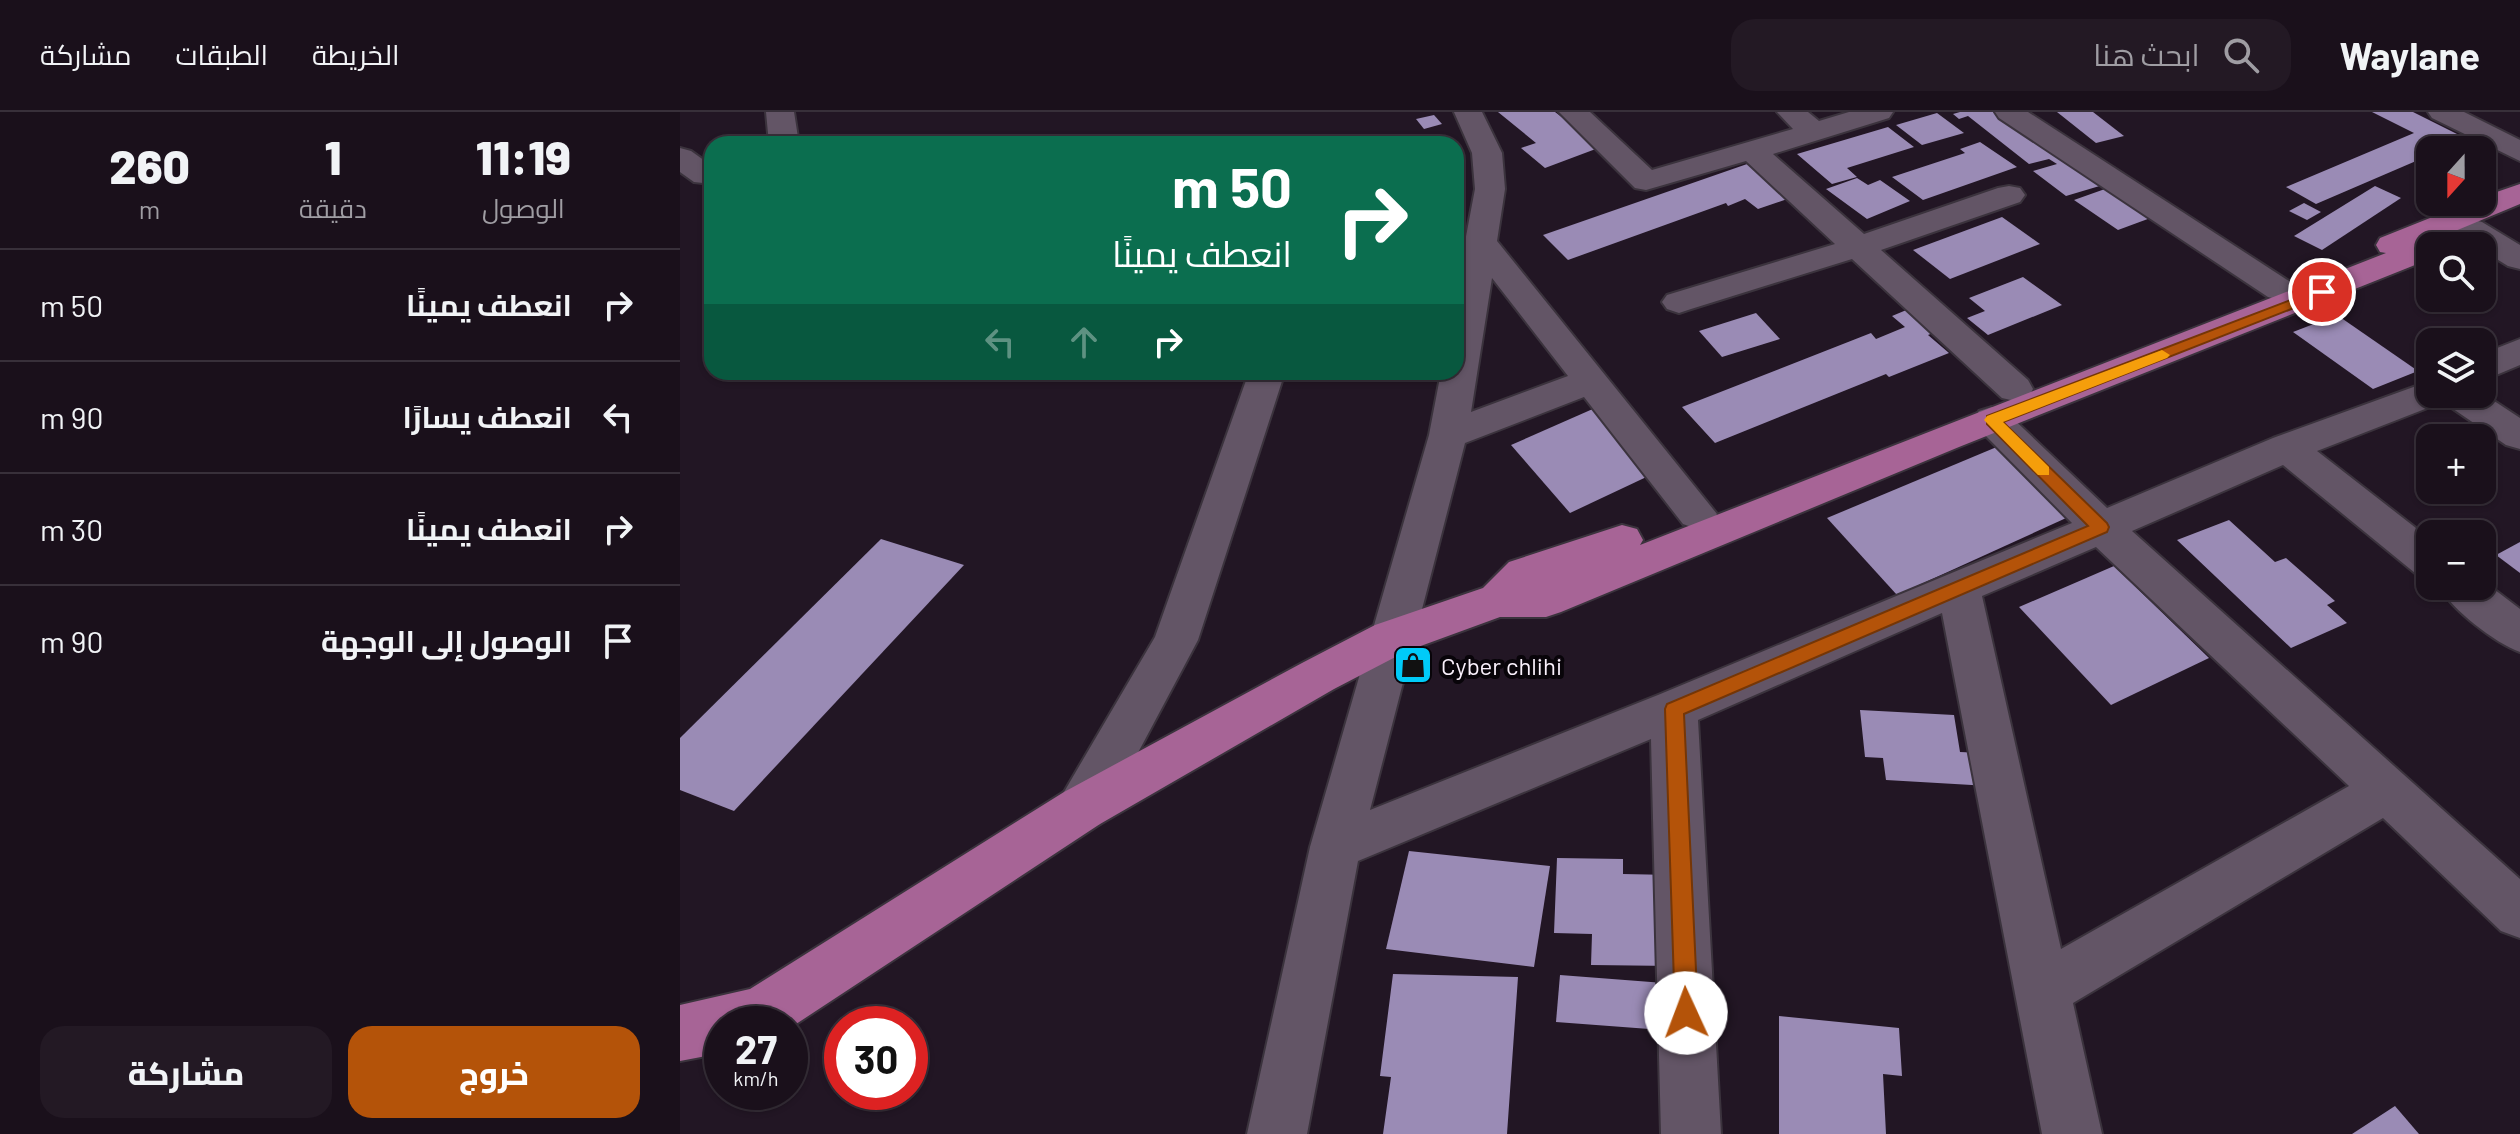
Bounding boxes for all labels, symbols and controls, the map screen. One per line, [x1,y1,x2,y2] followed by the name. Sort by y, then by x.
[1731,19,2291,91] search box
[2339,32,2480,78] text: Waylane
[2219,33,2263,77] icon: search
[2093,36,2199,72] text: ابحث هنا
[40,37,131,71] text: مشاركة
[175,37,268,71] text: الطبقات
[312,37,399,71] text: الخريطة
[324,127,341,185] text: 1
[476,127,571,185] text: 11:19
[109,136,190,194] text: 260
[2416,136,2496,216] north arrow
[2416,136,2496,600] map controls
[1172,152,1292,219] text: 50 m
[1320,168,1424,272] icon: right
[299,192,367,223] text: دقيقة
[482,192,565,223] text: الوصول
[139,193,160,224] text: m
[1112,231,1292,274] text: انعطف يمينًا
[2416,232,2496,312] button: search
[2288,258,2356,326] pin
[2300,270,2344,314] icon: arrive
[596,283,640,327] icon: right
[406,286,572,322] text: انعطف يمينًا
[40,287,103,323] text: 50 m
[978,320,1022,364] icon: left
[1062,320,1106,364] icon: ahead
[1146,320,1190,364] icon: right
[2416,328,2496,408] button: layers
[596,395,640,439] icon: left
[402,398,572,434] text: انعطف يسارًا
[40,399,103,435] text: 90 m
[2416,424,2496,504] button: +
[596,507,640,551] icon: right
[406,510,572,546] text: انعطف يمينًا
[40,511,103,547] text: 30 m
[2416,520,2496,600] button: −
[596,619,640,663] icon: arrive
[321,622,572,658] text: الوصول إلى الوجهة
[40,623,103,659] text: 90 m
[1392,644,1434,686] shop icon: Cyber chlihi
[1441,651,1562,680] place label: Cyber chlihi
[1644,971,1728,1055] position arrow
[824,1006,928,1110] speed limit sign: 30
[735,1024,777,1072] text: 27
[40,1026,332,1118] button: مشاركة
[348,1026,640,1118] button: خروج
[733,1066,779,1090] text: km/h

